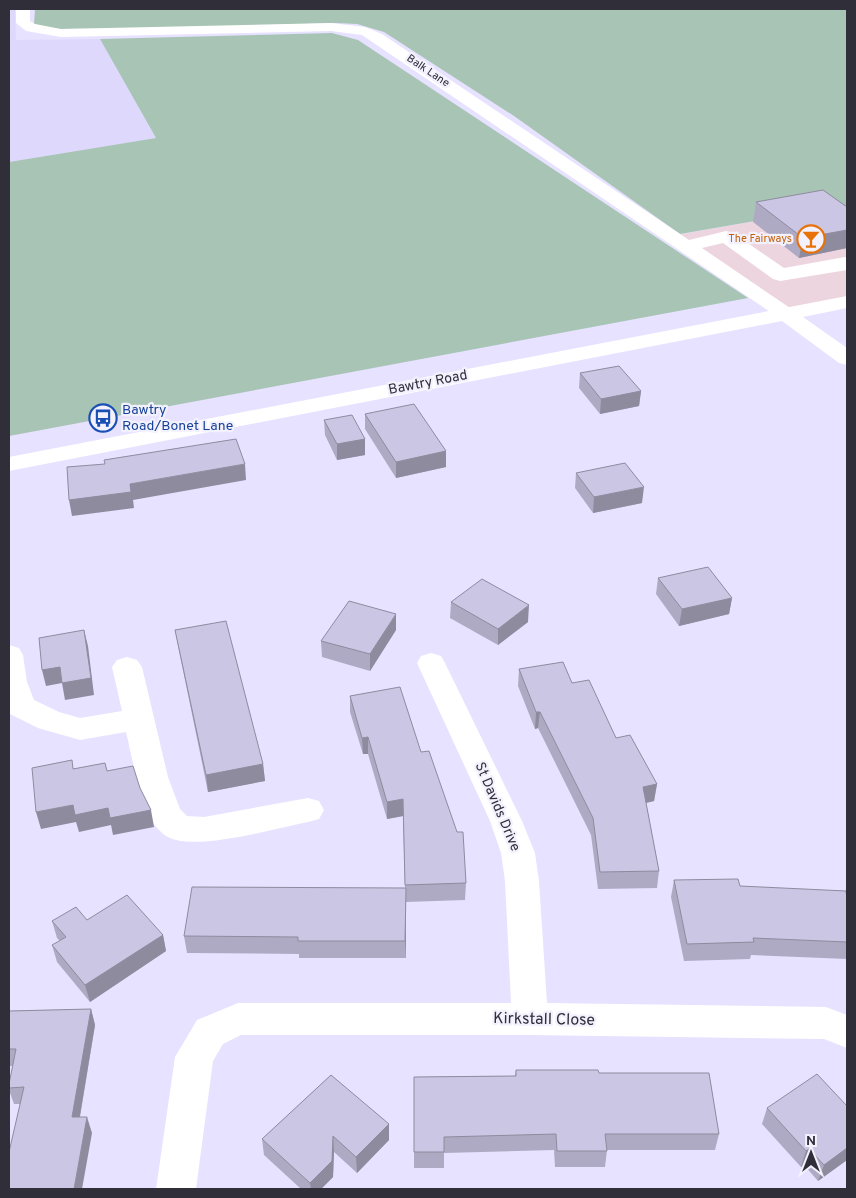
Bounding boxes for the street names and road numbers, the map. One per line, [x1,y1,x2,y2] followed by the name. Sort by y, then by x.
[404,52,452,90] street label: Balk Lane
[387,367,469,399] street label: Bawtry Road
[471,760,523,854] street label: St Davids Drive
[493,1009,595,1031] street label: Kirkstall Close

